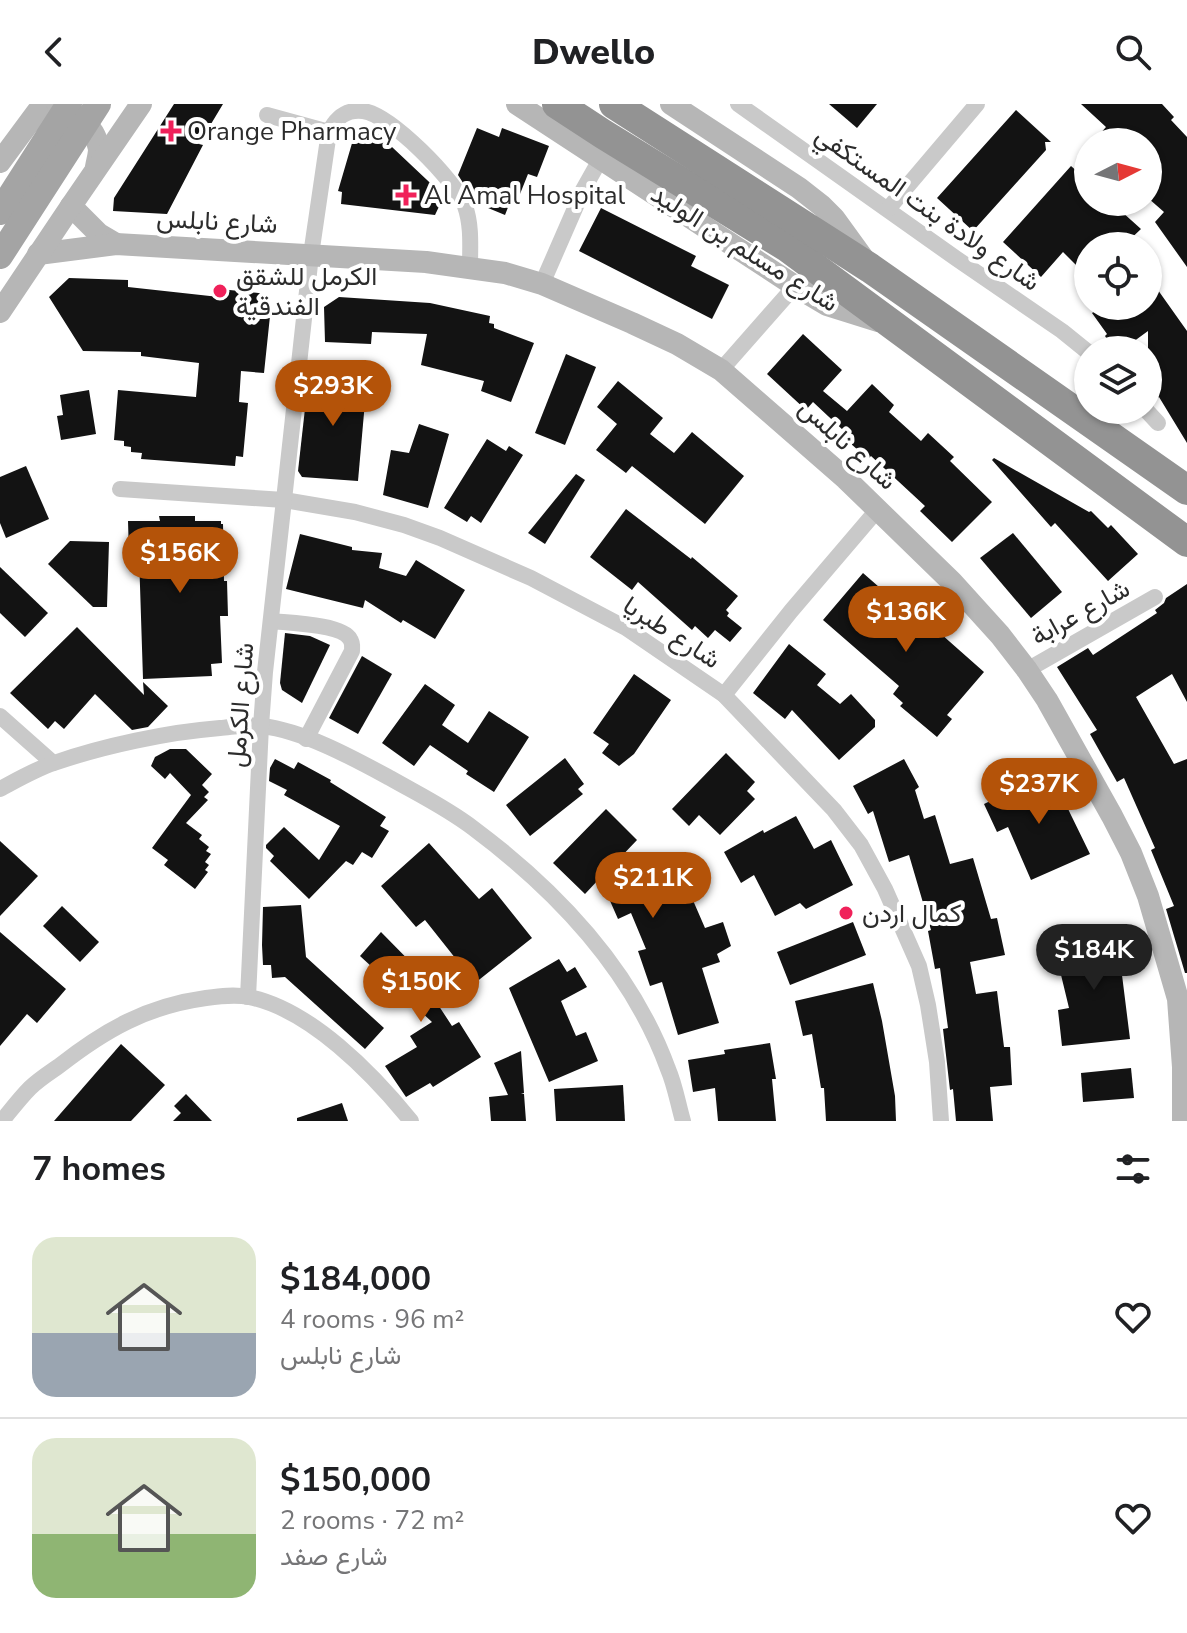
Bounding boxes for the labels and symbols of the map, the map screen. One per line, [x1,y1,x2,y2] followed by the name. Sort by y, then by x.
[187,114,397,149] place label: Orange Pharmacy
[807,117,1047,302] street label: شارع ولادة بنت المستكفي
[162,122,180,140] marker: Orange Pharmacy
[1074,128,1162,216] north arrow
[644,177,845,320] street label: شارع مسلم بن الوليد
[424,178,626,213] place label: Al Amal Hospital
[395,184,417,206] marker: Al Amal Hospital
[155,201,278,242] street label: شارع نابلس
[236,259,377,324] place label: الكرمل للشقق الفندقية
[211,282,229,300] marker: الكرمل للشقق الفندقية
[277,360,389,428] pin: $293K
[791,391,904,498] street label: شارع نابلس
[124,527,236,595] pin: $156K
[1025,571,1136,654] street label: شارع عرابة
[850,586,962,654] pin: $136K
[616,588,727,677] street label: شارع طبريا
[219,641,262,769] street label: شارع الكرمل
[983,758,1095,826] pin: $237K
[597,852,709,920] pin: $211K
[862,896,962,931] place label: كمال اردن
[837,904,855,922] marker: كمال اردن
[1038,924,1150,992] pin: $184K
[365,956,477,1024] pin: $150K

